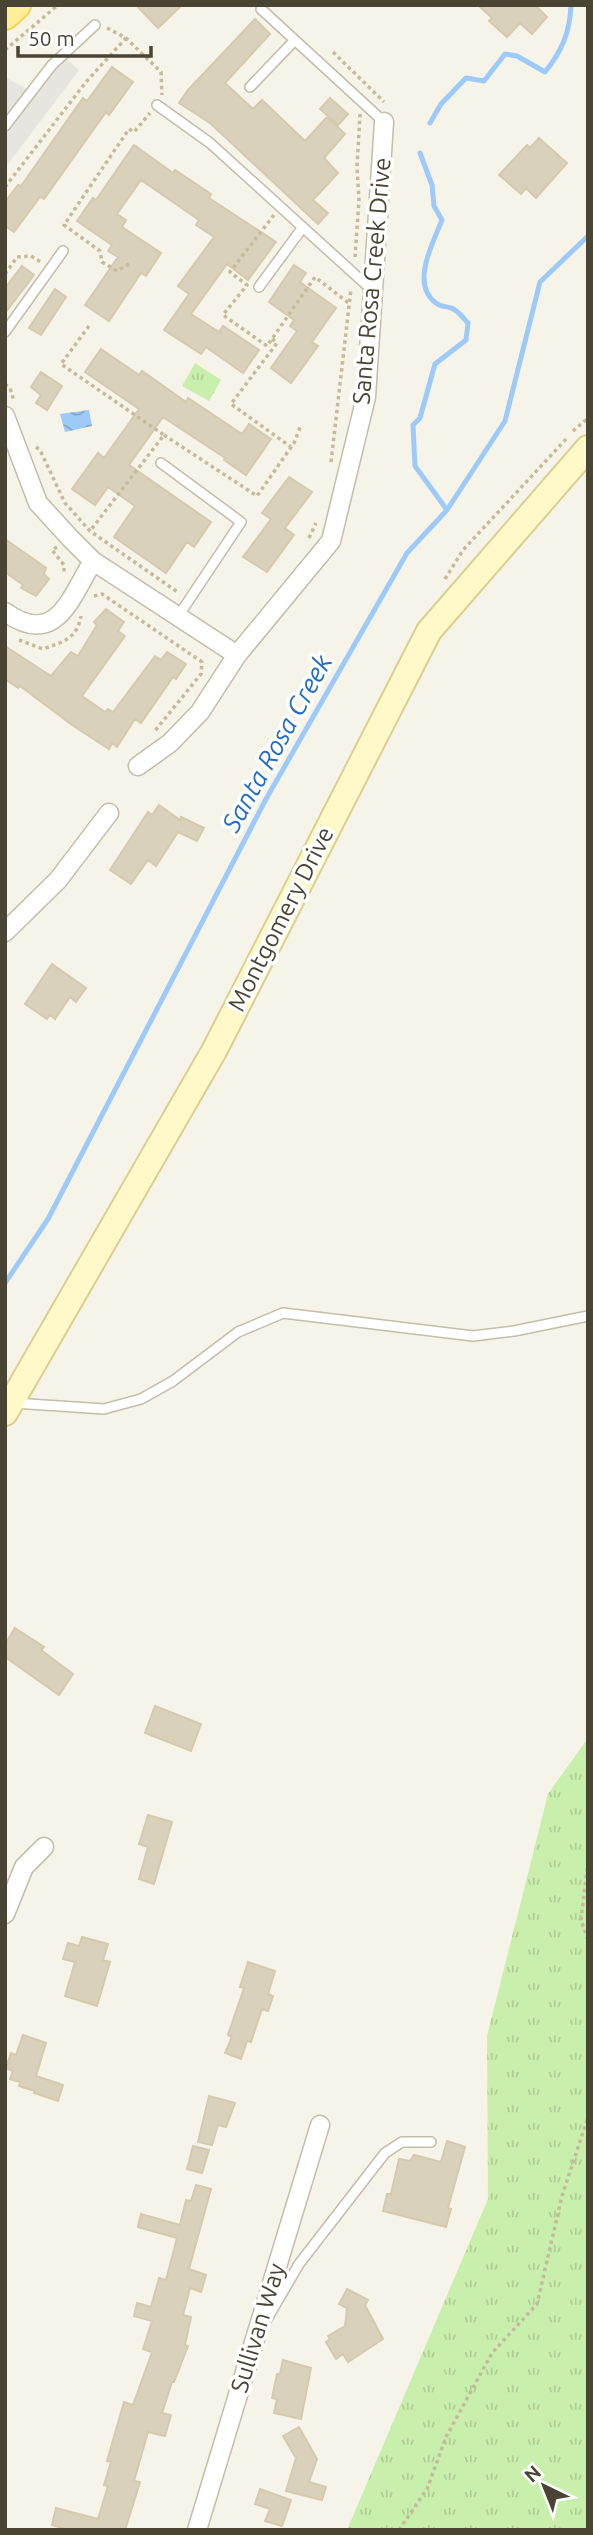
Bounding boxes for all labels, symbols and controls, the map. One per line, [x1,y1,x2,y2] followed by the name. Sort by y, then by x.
[18,14,150,58] scale bar
[28,26,75,50] text: 50 m
[347,156,396,406] street label: Santa Rosa Creek Drive
[215,649,338,837] water label: Santa Rosa Creek
[222,822,339,1015] street label: Montgomery Drive
[225,2260,290,2396] street label: Sullivan Way
[509,2451,579,2521] north arrow
[520,2461,545,2486] text: N

